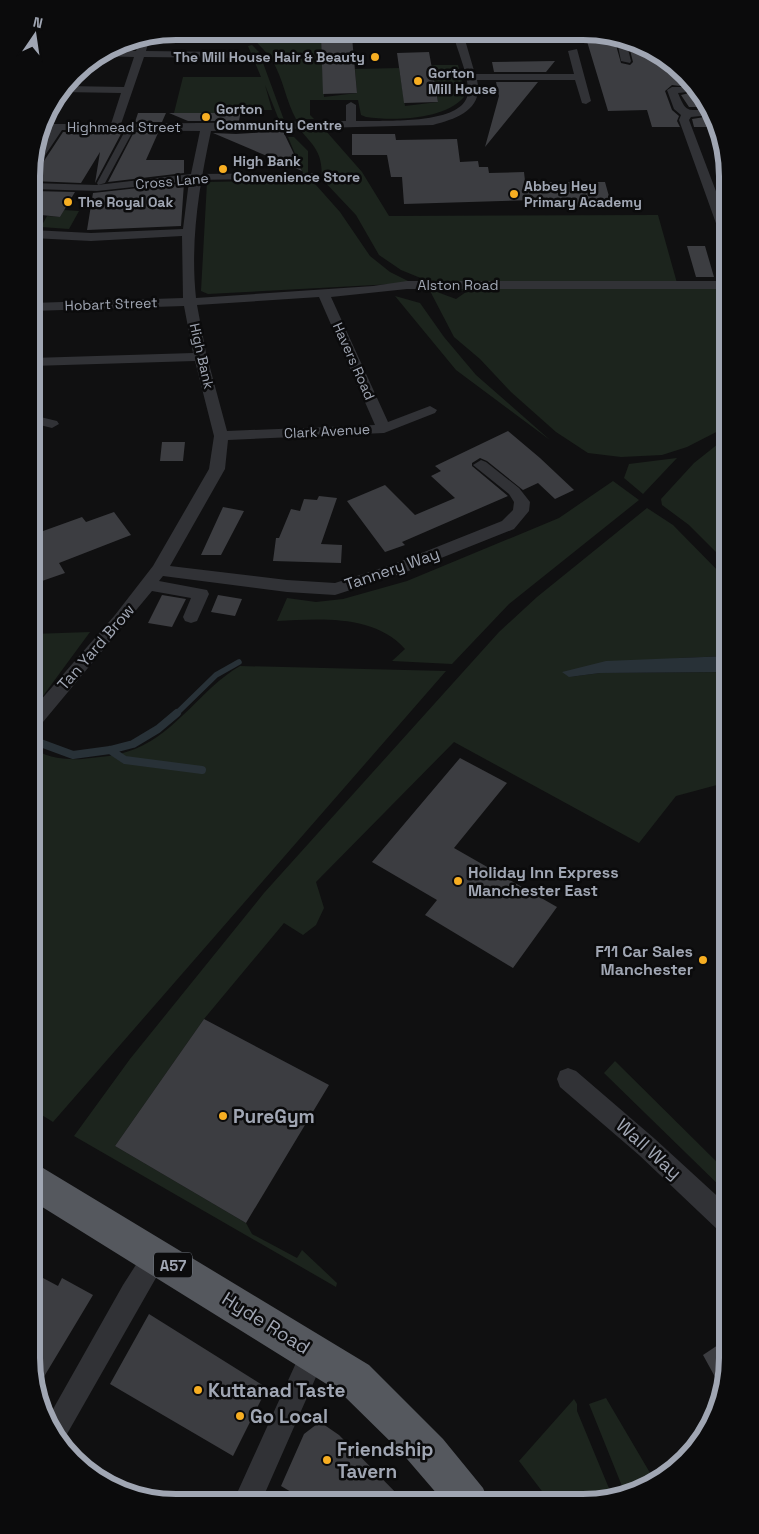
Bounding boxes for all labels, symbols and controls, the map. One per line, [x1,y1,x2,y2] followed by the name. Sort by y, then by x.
[10,10,60,60] north arrow
[31,13,45,32] text: N
[173,48,365,66] place label: The Mill House Hair & Beauty
[369,51,381,63] marker: The Mill House Hair & Beauty
[428,64,497,98] place label: Gorton Mill House
[412,75,424,87] marker: Gorton Mill House
[216,100,342,134] place label: Gorton Community Centre
[200,111,212,123] marker: Gorton Community Centre
[67,118,181,136] street label: Highmead Street
[233,152,360,186] place label: High Bank Convenience Store
[217,163,229,175] marker: High Bank Convenience Store
[135,169,209,193] street label: Cross Lane
[524,177,642,211] place label: Abbey Hey Primary Academy
[508,188,520,200] marker: Abbey Hey Primary Academy
[78,193,173,211] place label: The Royal Oak
[62,196,74,208] marker: The Royal Oak
[418,276,498,294] street label: Alston Road
[64,293,158,315] street label: Hobart Street
[329,319,379,403] street label: Havers Road
[186,321,218,391] street label: High Bank
[284,420,370,442] street label: Clark Avenue
[342,543,442,595] street label: Tannery Way
[53,599,139,695] street label: Tan Yard Brow
[468,862,619,901] place label: Holiday Inn Express Manchester East
[452,875,464,887] marker: Holiday Inn Express Manchester East
[595,941,693,980] place label: F11 Car Sales Manchester
[697,954,709,966] marker: F11 Car Sales Manchester
[233,1104,315,1129] place label: PureGym
[217,1110,229,1122] marker: PureGym
[611,1113,687,1185] street label: Wall Way
[154,1252,192,1278] road number: A57
[217,1286,315,1360] street label: Hyde Road
[208,1378,346,1403] place label: Kuttanad Taste
[192,1384,204,1396] marker: Kuttanad Taste
[250,1404,328,1429] place label: Go Local
[234,1410,246,1422] marker: Go Local
[337,1437,433,1484] place label: Friendship Tavern
[321,1454,333,1466] marker: Friendship Tavern

